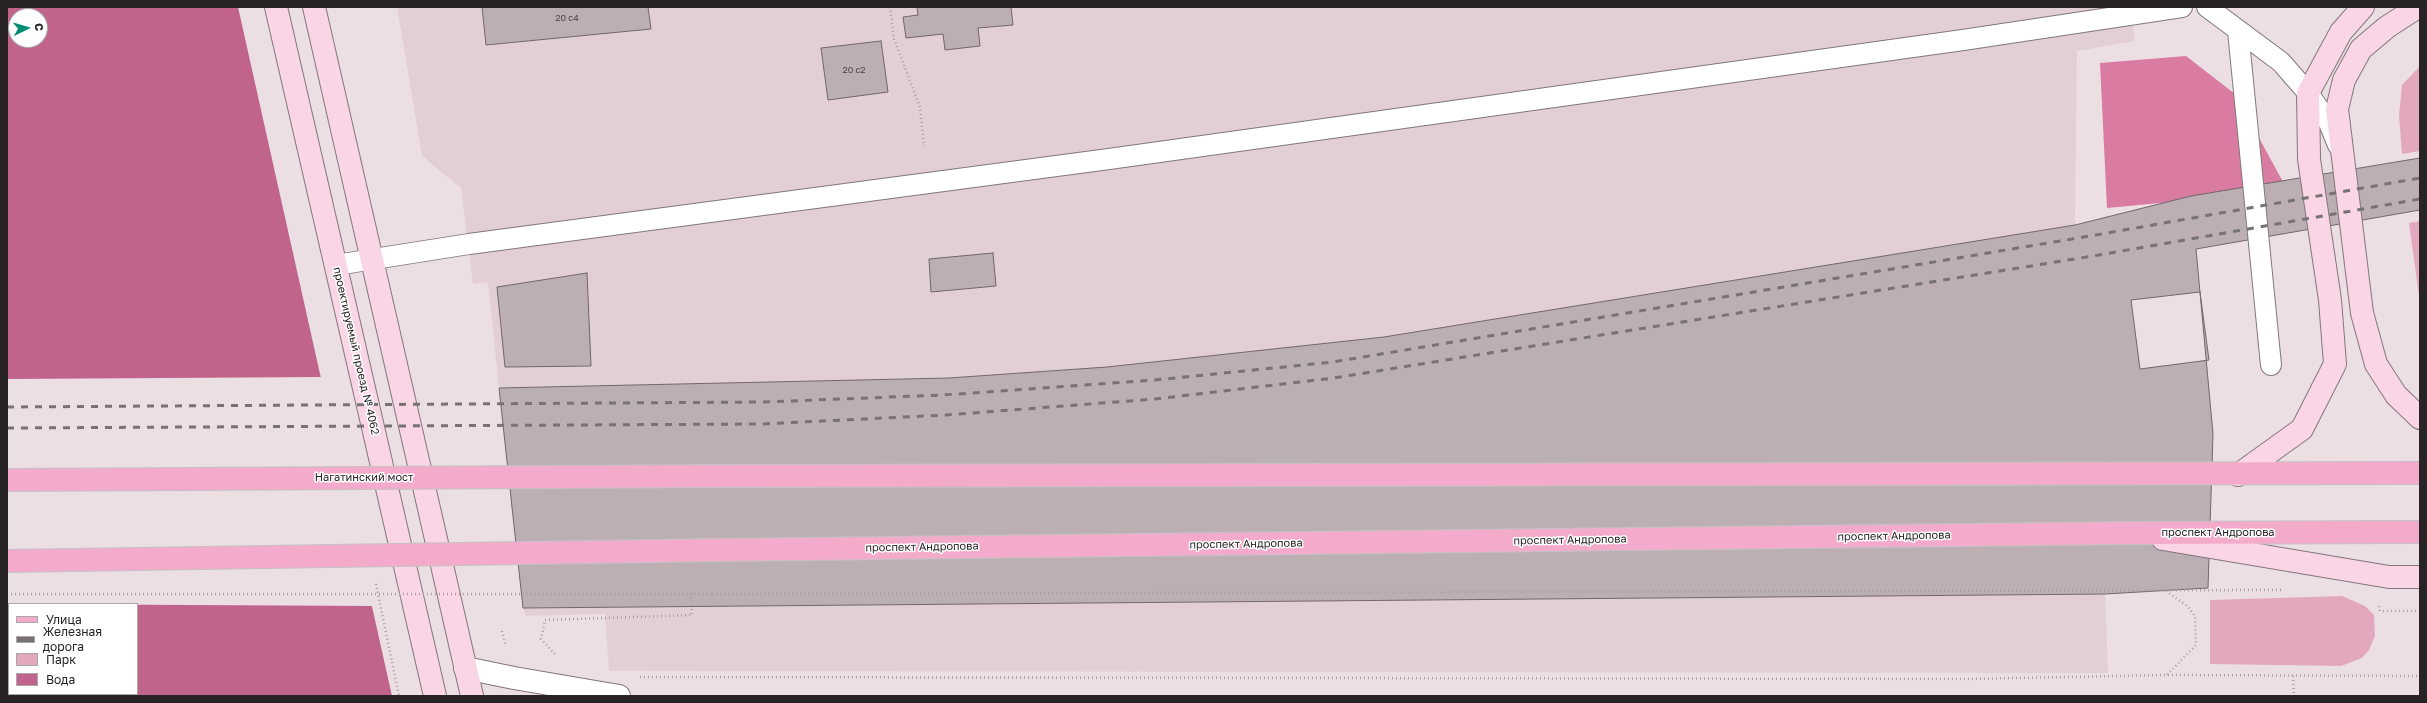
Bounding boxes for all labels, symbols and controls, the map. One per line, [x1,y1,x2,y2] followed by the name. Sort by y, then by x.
[8,8,48,48] north arrow
[555,13,579,23] house number: 20 с4
[33,23,46,31] text: С
[842,65,866,75] house number: 20 с2
[330,266,382,436] street label: проектируемый проезд № 4062
[315,471,413,485] street label: Нагатинский мост
[2161,526,2275,540] street label: проспект Андропова
[1837,528,1951,544] street label: проспект Андропова
[1513,532,1627,548] street label: проспект Андропова
[1189,536,1303,552] street label: проспект Андропова
[865,539,979,555] street label: проспект Андропова
[8,603,138,695] legend
[46,612,82,627] text: Улица
[43,624,102,654] text: Железная дорога
[46,652,76,667] text: Парк
[46,672,75,687] text: Вода

